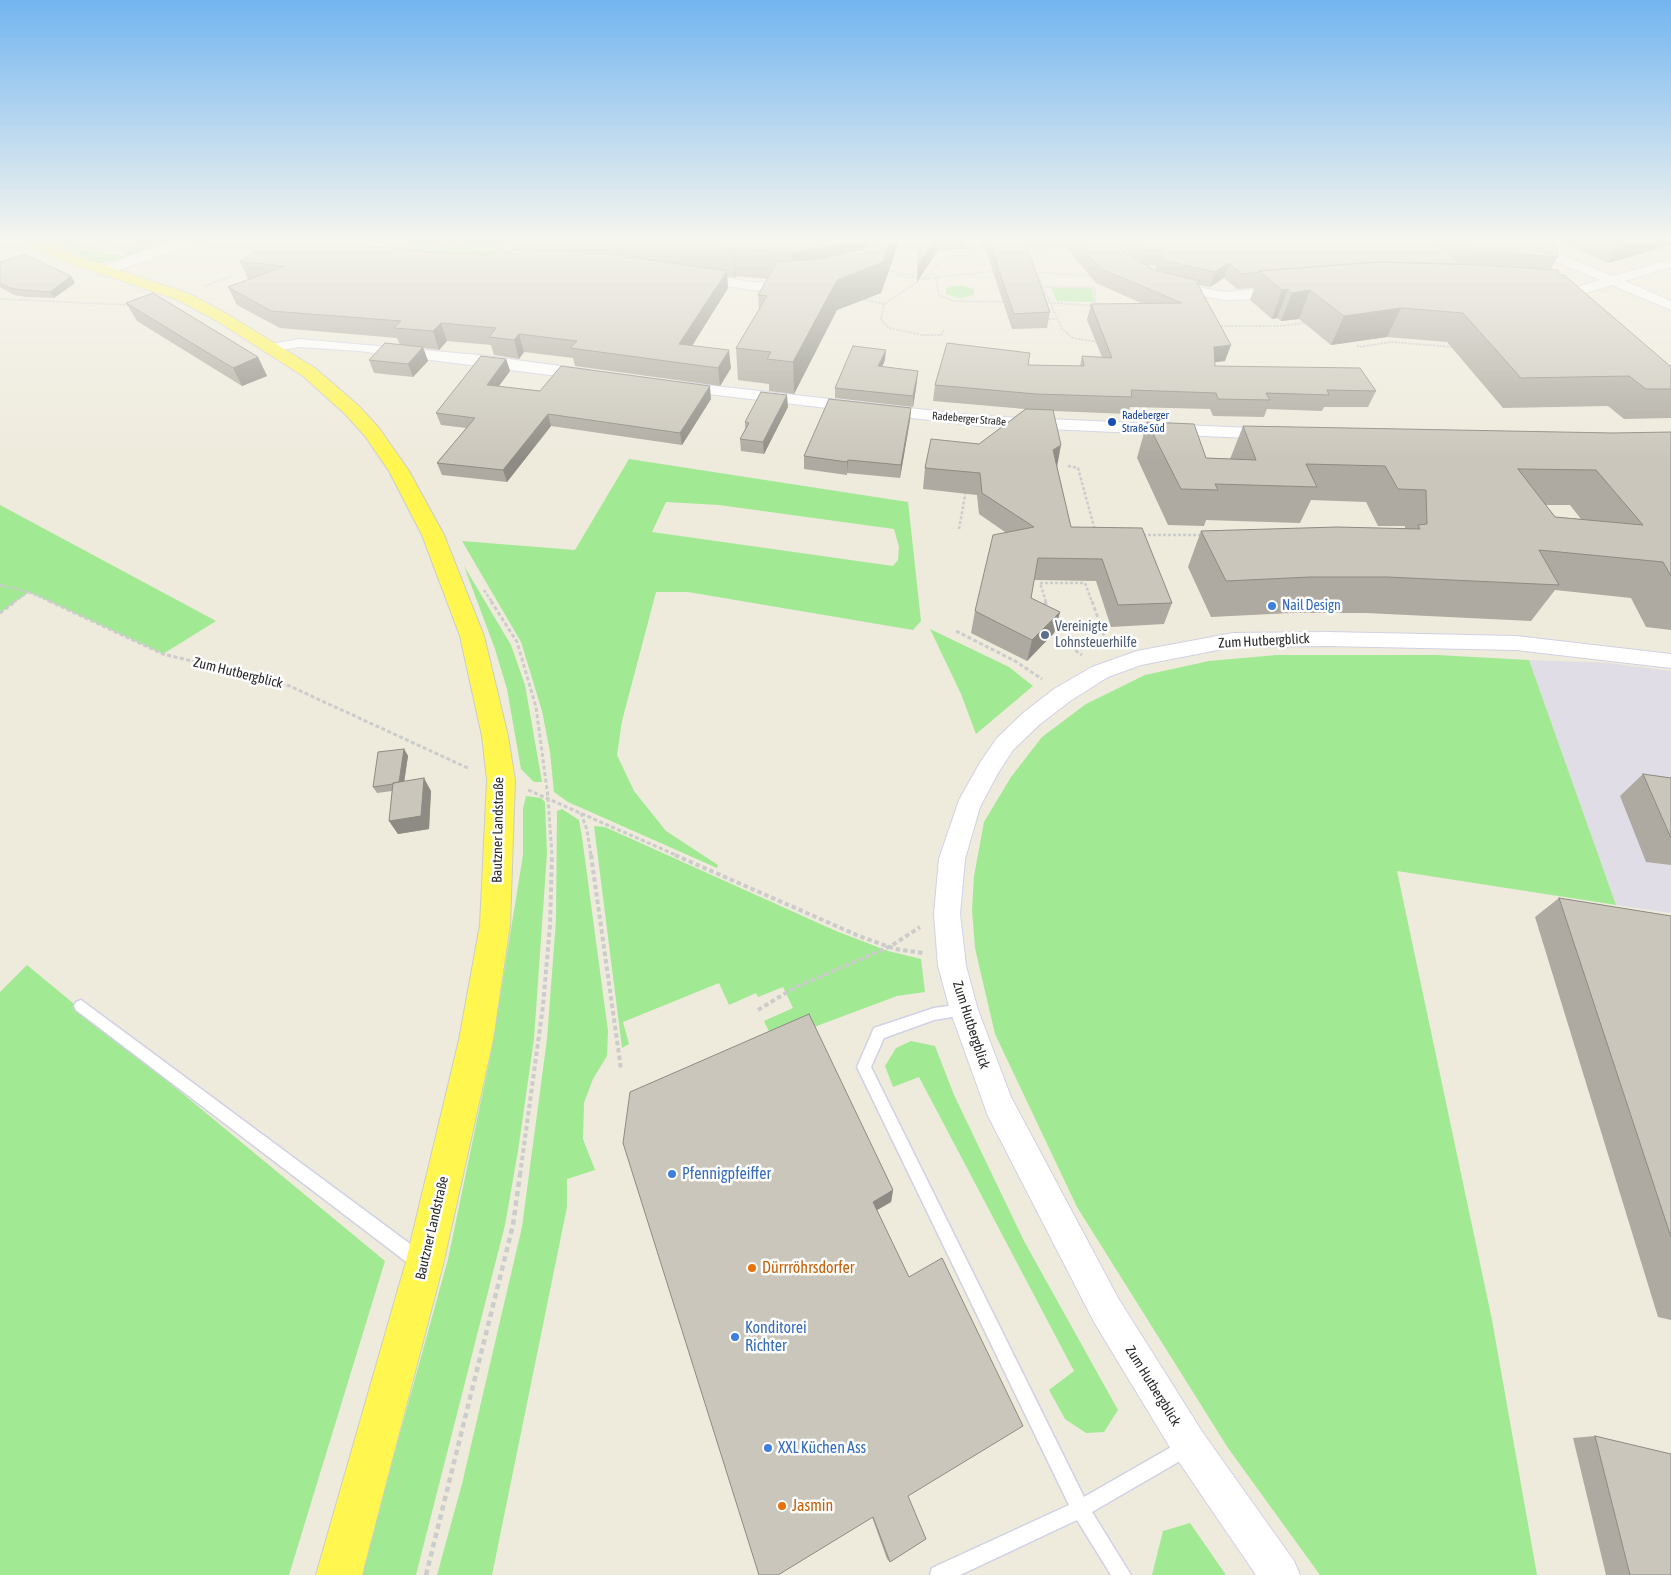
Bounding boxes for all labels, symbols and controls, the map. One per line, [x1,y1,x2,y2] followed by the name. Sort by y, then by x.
[931,409,1007,429] street label: Radeberger Straße
[1122,409,1169,435] place label: Radeberger Straße Süd
[1106,416,1118,428] marker: Radeberger Straße Süd
[1282,598,1341,614] place label: Nail Design
[1266,600,1278,612] marker: Nail Design
[1055,619,1137,652] place label: Vereinigte Lohnsteuerhilfe
[1039,629,1051,641] marker: Vereinigte Lohnsteuerhilfe
[1218,630,1310,652] street label: Zum Hutbergblick
[192,654,284,692] street label: Zum Hutbergblick
[489,777,507,883] street label: Bautzner Landstraße
[949,979,993,1071] street label: Zum Hutbergblick
[682,1164,771,1184] place label: Pfennigpfeiffer
[666,1168,678,1180] marker: Pfennigpfeiffer
[412,1175,452,1281] street label: Bautzner Landstraße
[762,1258,855,1278] place label: Dürrröhrsdorfer
[746,1262,758,1274] marker: Dürrröhrsdorfer
[745,1318,807,1356] place label: Konditorei Richter
[729,1331,741,1343] marker: Konditorei Richter
[1122,1343,1184,1429] street label: Zum Hutbergblick
[778,1438,866,1458] place label: XXL Küchen Ass
[762,1442,774,1454] marker: XXL Küchen Ass
[792,1496,833,1516] place label: Jasmin
[776,1500,788,1512] marker: Jasmin

